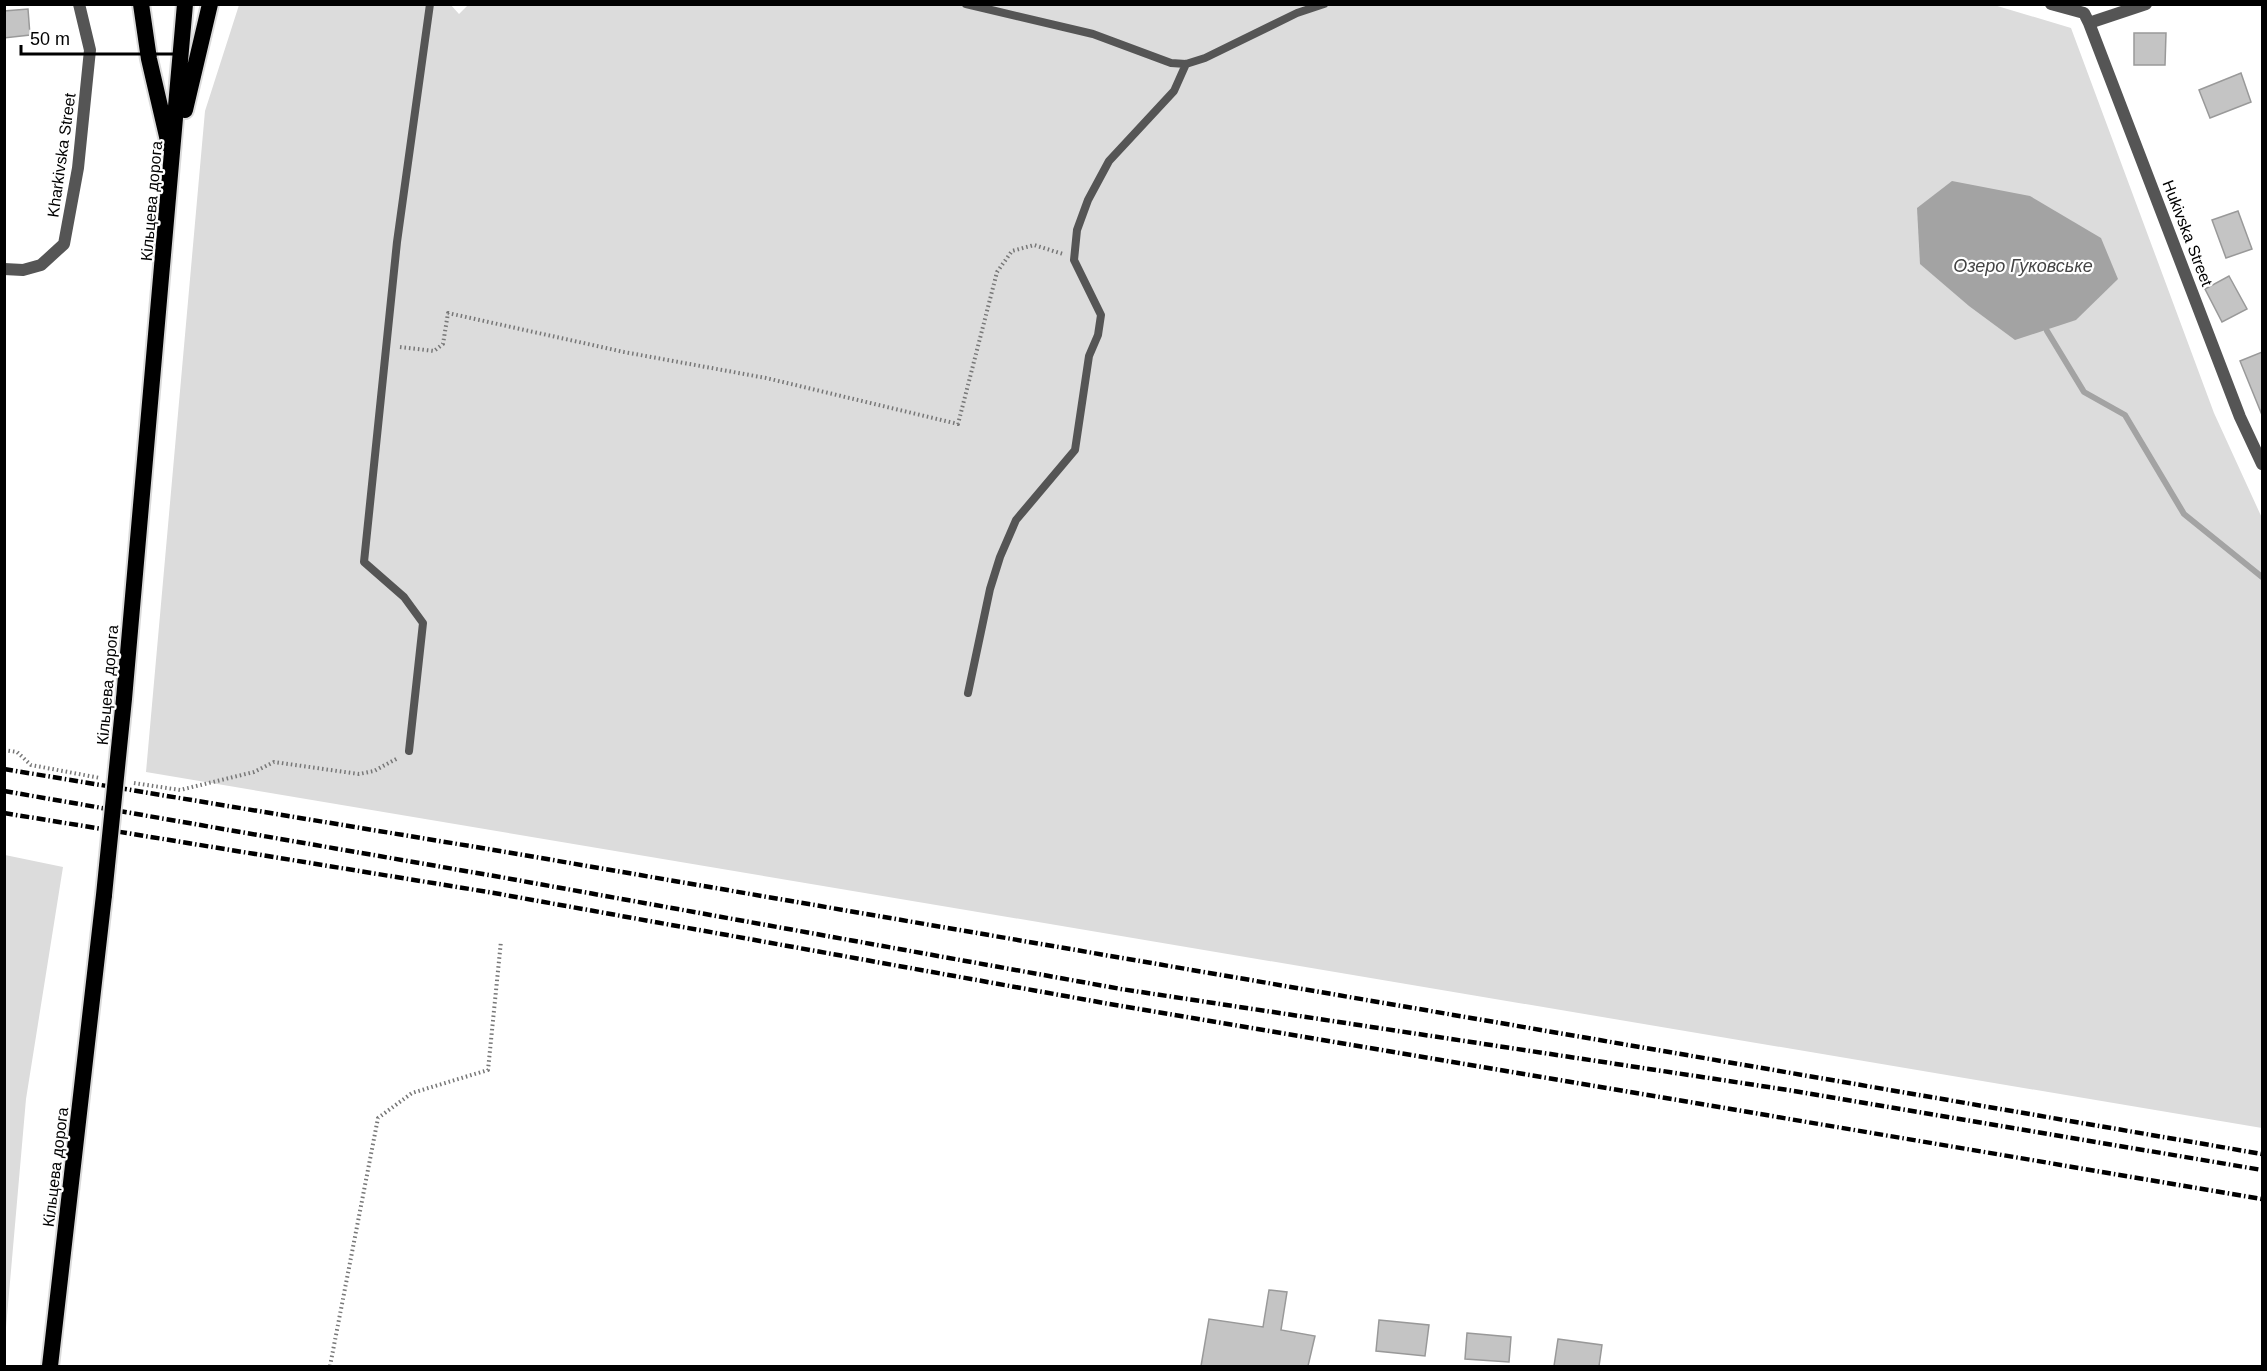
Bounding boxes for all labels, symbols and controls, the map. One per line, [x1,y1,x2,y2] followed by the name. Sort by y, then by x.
[21,18,180,56] scale bar
[30,29,70,49] text: 50 m
[44,91,79,218] street label: Kharkivska Street
[138,140,165,262] street label: Кільцева дорога
[2160,178,2216,289] street label: Hukivska Street
[1953,256,2093,276] water label: Озеро Гуковське
[94,624,121,746] street label: Кільцева дорога
[40,1106,71,1228] street label: Кільцева дорога

